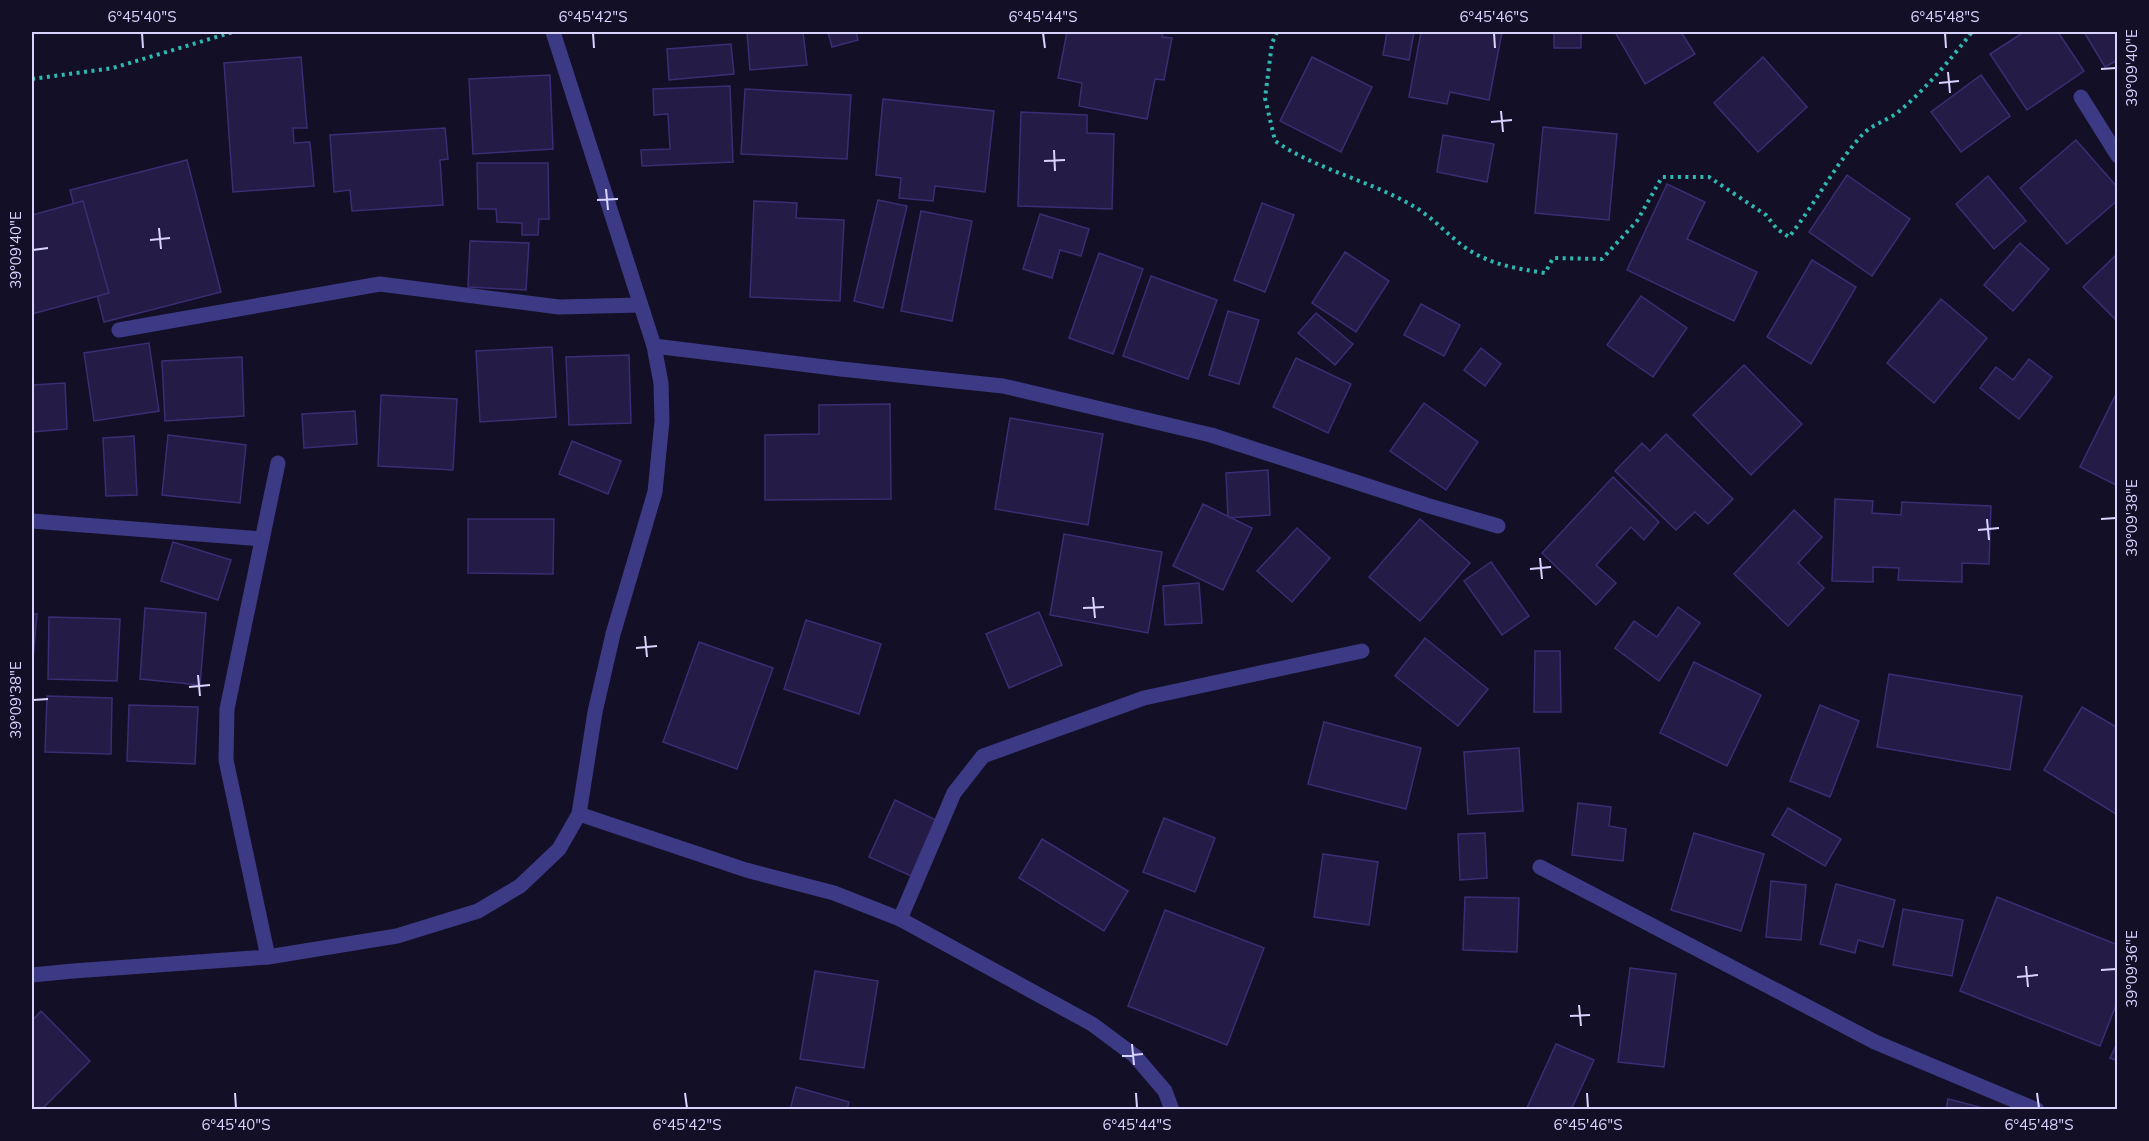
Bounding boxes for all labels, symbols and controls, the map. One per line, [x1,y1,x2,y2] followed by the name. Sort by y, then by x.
[107,7,177,26] text: 6°45'40"S
[558,7,628,26] text: 6°45'42"S
[1008,7,1078,26] text: 6°45'44"S
[1459,7,1529,26] text: 6°45'46"S
[1910,7,1980,26] text: 6°45'48"S
[2122,29,2141,107] text: 39°09'40"E
[6,211,25,289] text: 39°09'40"E
[2122,479,2141,557] text: 39°09'38"E
[6,661,25,739] text: 39°09'38"E
[2122,930,2141,1008] text: 39°09'36"E
[201,1115,271,1134] text: 6°45'40"S
[652,1115,722,1134] text: 6°45'42"S
[1102,1115,1172,1134] text: 6°45'44"S
[1553,1115,1623,1134] text: 6°45'46"S
[2004,1115,2074,1134] text: 6°45'48"S

